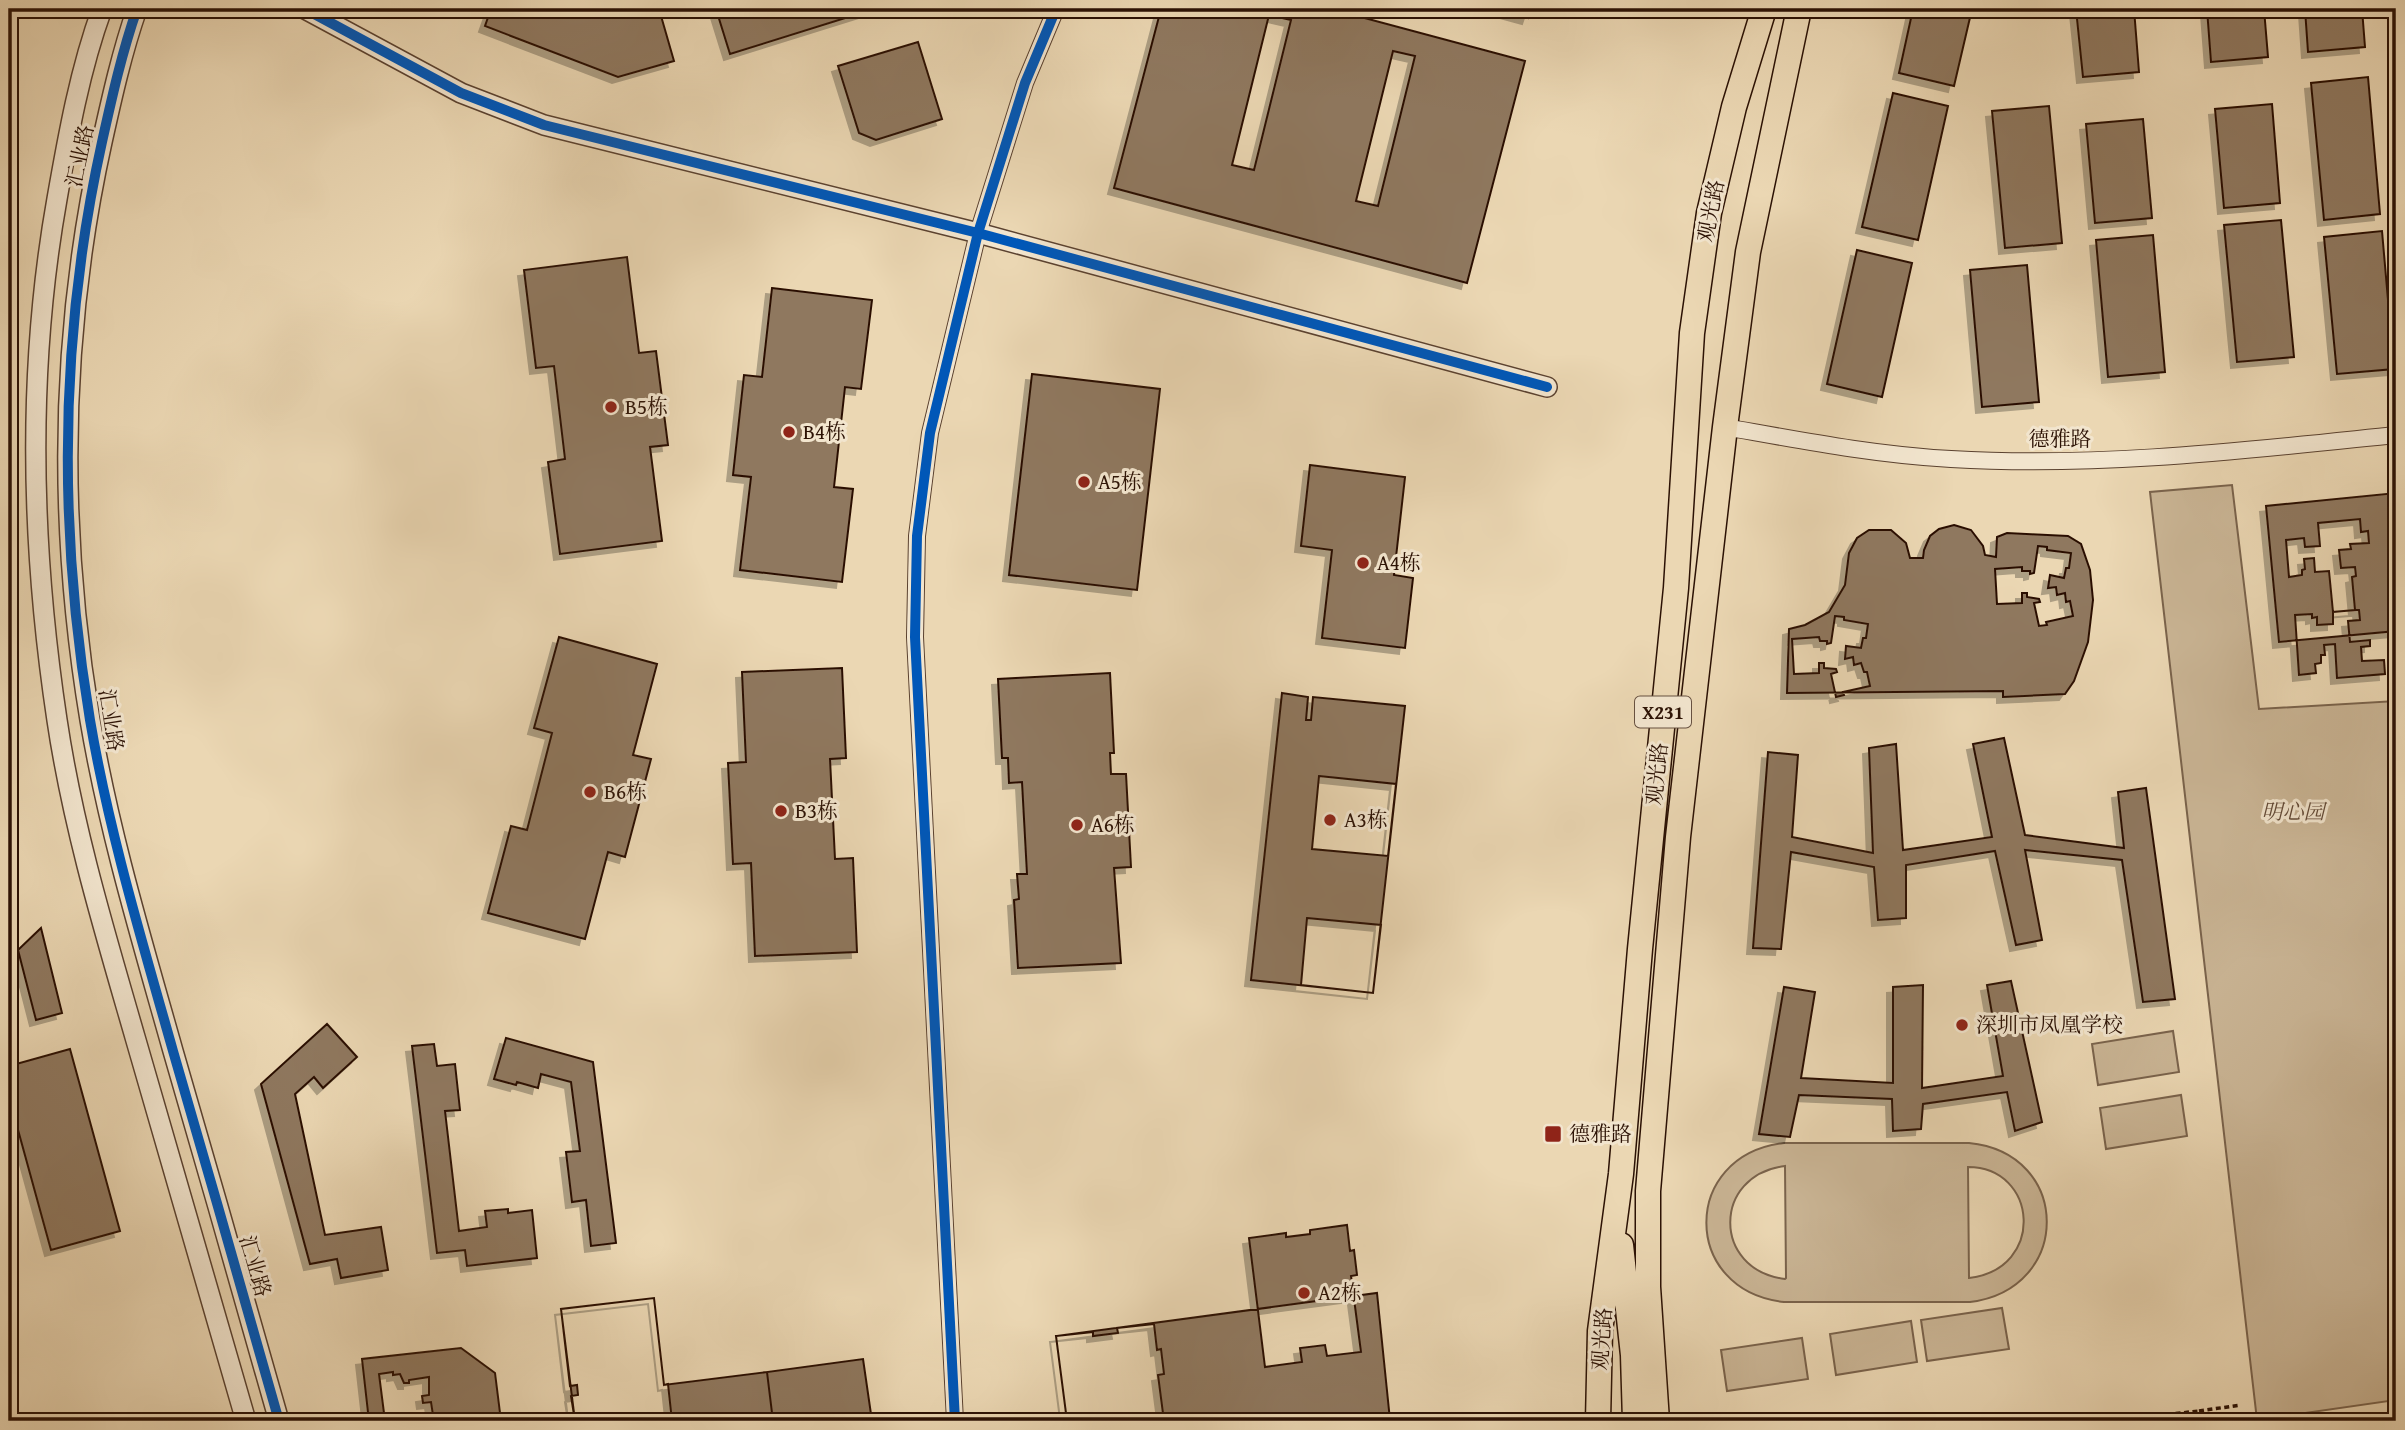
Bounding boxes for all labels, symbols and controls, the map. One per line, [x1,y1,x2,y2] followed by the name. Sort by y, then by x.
[58,122,101,190] street label: 汇业路
[1689,177,1732,245] street label: 观光路
[625,391,668,422] place label: B5栋
[603,399,619,415] marker: B5栋
[803,416,846,447] place label: B4栋
[2029,423,2092,454] street label: 德雅路
[781,424,797,440] marker: B4栋
[1098,466,1142,497] place label: A5栋
[1076,474,1092,490] marker: A5栋
[1377,547,1421,578] place label: A4栋
[1355,555,1371,571] marker: A4栋
[91,686,132,753] street label: 汇业路
[1635,696,1691,727] road number: X231
[1638,741,1675,807] street label: 观光路
[604,776,647,807] place label: B6栋
[582,784,598,800] marker: B6栋
[795,795,838,826] place label: B3栋
[2262,796,2327,827] park label: 明心园
[773,803,789,819] marker: B3栋
[1344,804,1388,835] place label: A3栋
[1091,809,1135,840] place label: A6栋
[1322,812,1338,828] marker: A3栋
[1069,817,1085,833] marker: A6栋
[1976,1009,2123,1040] place label: 深圳市凤凰学校
[1954,1017,1970,1033] marker: 深圳市凤凰学校
[1569,1118,1632,1149] place label: 德雅路
[1543,1124,1563,1144] marker: 德雅路
[232,1231,279,1300] street label: 汇业路
[1318,1277,1362,1308] place label: A2栋
[1296,1285,1312,1301] marker: A2栋
[1584,1306,1619,1371] street label: 观光路

